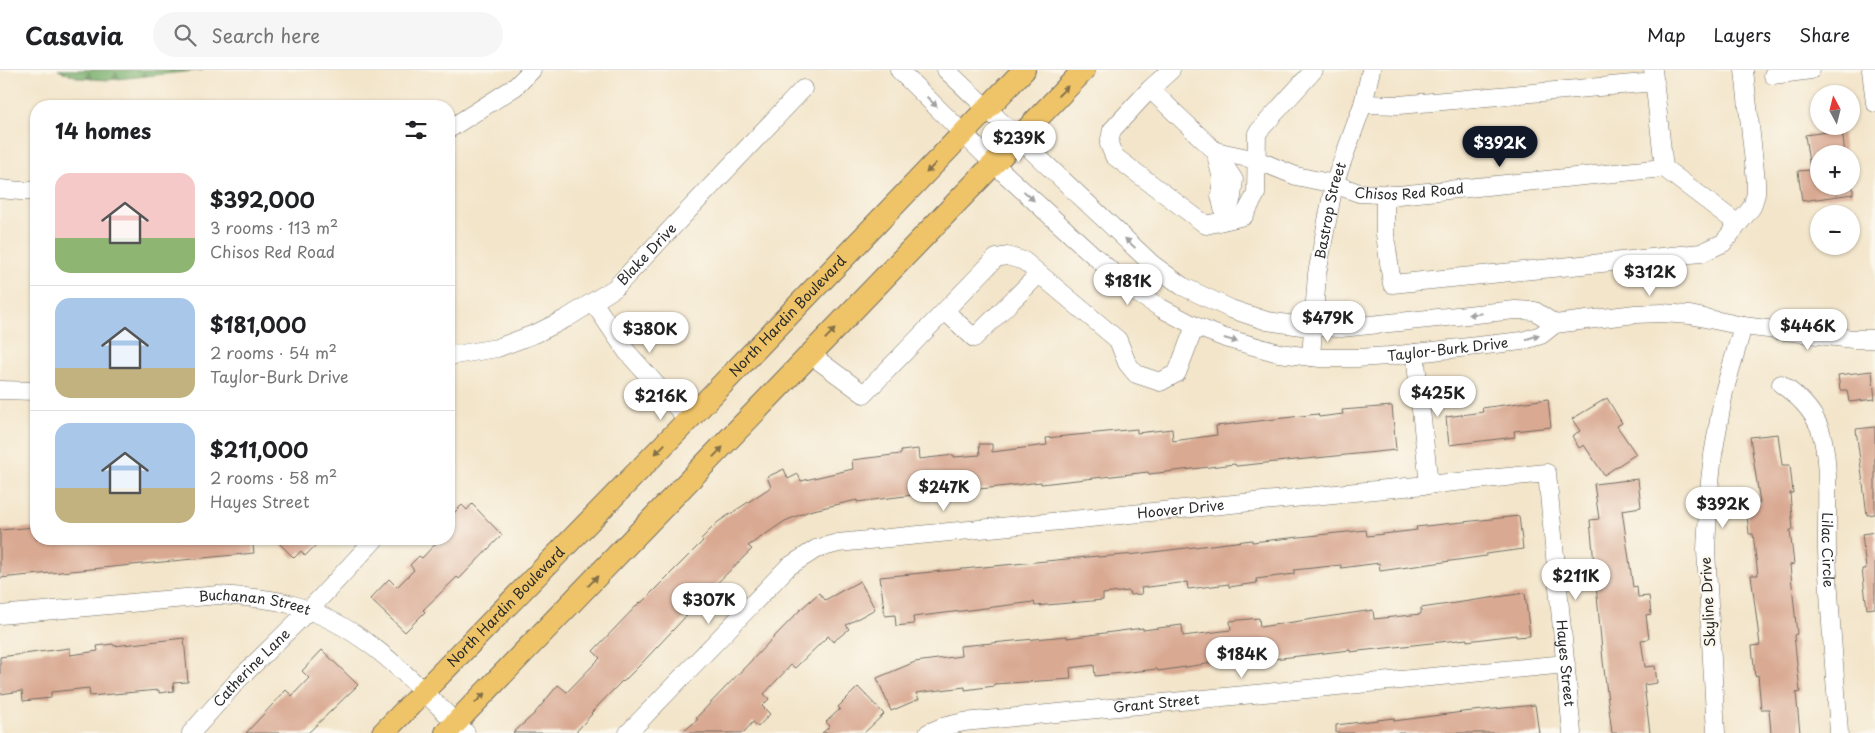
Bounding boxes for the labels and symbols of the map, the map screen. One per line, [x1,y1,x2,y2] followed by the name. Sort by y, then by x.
[1057,85,1069,97] one-way arrow
[1810,85,1860,135] north arrow
[925,95,937,107] one-way arrow
[984,121,1054,163] pin: $239K
[1465,126,1535,168] pin: $392K
[1309,159,1351,261] street label: Bastrop Street
[925,162,937,174] one-way arrow
[1354,177,1465,205] street label: Chisos Red Road
[1023,190,1035,202] one-way arrow
[612,218,681,290] street label: Blake Drive
[1124,237,1136,249] one-way arrow
[724,250,851,381] street label: North Hardin Boulevard
[1615,254,1685,297] pin: $312K
[1093,264,1163,306] pin: $181K
[1293,300,1363,343] pin: $479K
[1773,308,1843,351] pin: $446K
[1467,311,1483,319] one-way arrow
[615,312,685,354] pin: $380K
[824,329,836,341] one-way arrow
[1386,332,1509,366] street label: Taylor-Burk Drive
[1526,333,1541,341] one-way arrow
[1223,336,1238,344] one-way arrow
[1403,376,1473,418] pin: $425K
[626,378,696,421] pin: $216K
[654,442,666,454] one-way arrow
[712,446,724,458] one-way arrow
[909,470,979,512] pin: $247K
[1688,486,1758,529] pin: $392K
[1136,494,1225,523] street label: Hoover Drive
[1817,512,1840,588] street label: Lilac Circle
[442,541,569,672] street label: North Hardin Boulevard
[1695,556,1720,648] street label: Skyline Drive
[1541,558,1611,601] pin: $211K
[587,576,599,588] one-way arrow
[674,582,744,625] pin: $307K
[198,584,314,620] street label: Buchanan Street
[1551,619,1580,708] street label: Hayes Street
[208,623,295,712] street label: Catherine Lane
[1207,636,1277,679] pin: $184K
[1112,688,1201,718] street label: Grant Street
[474,692,486,704] one-way arrow

